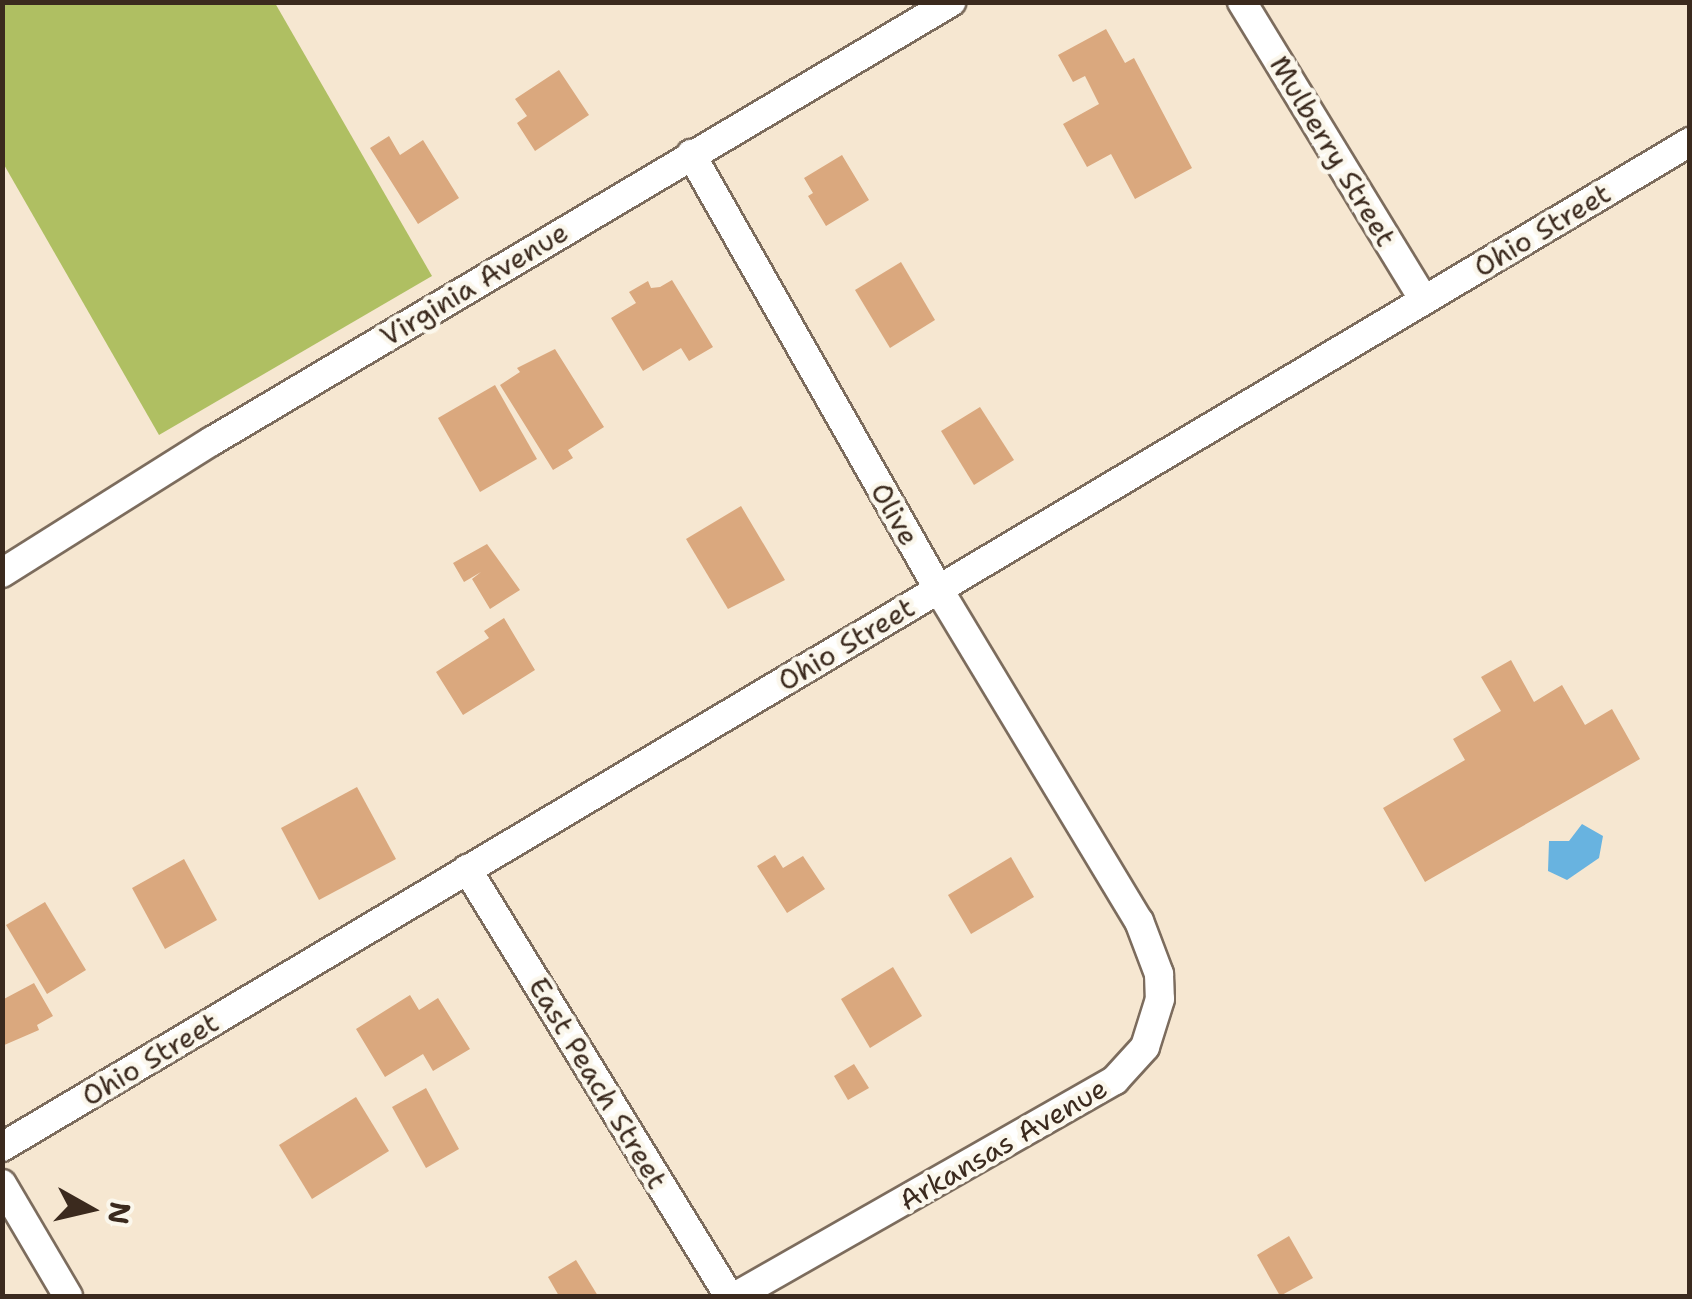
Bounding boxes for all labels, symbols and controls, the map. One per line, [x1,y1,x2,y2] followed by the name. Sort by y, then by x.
[1263,50,1403,252] street label: Mulberry Street
[1468,176,1616,284] street label: Ohio Street
[374,215,574,353] street label: Virginia Avenue
[864,477,926,551] street label: Olive
[772,590,920,698] street label: Ohio Street
[522,971,674,1195] street label: East Peach Street
[76,1005,224,1113] street label: Ohio Street
[893,1071,1113,1217] street label: Arkansas Avenue
[40,1159,140,1259] north arrow
[99,1200,140,1227] text: N

